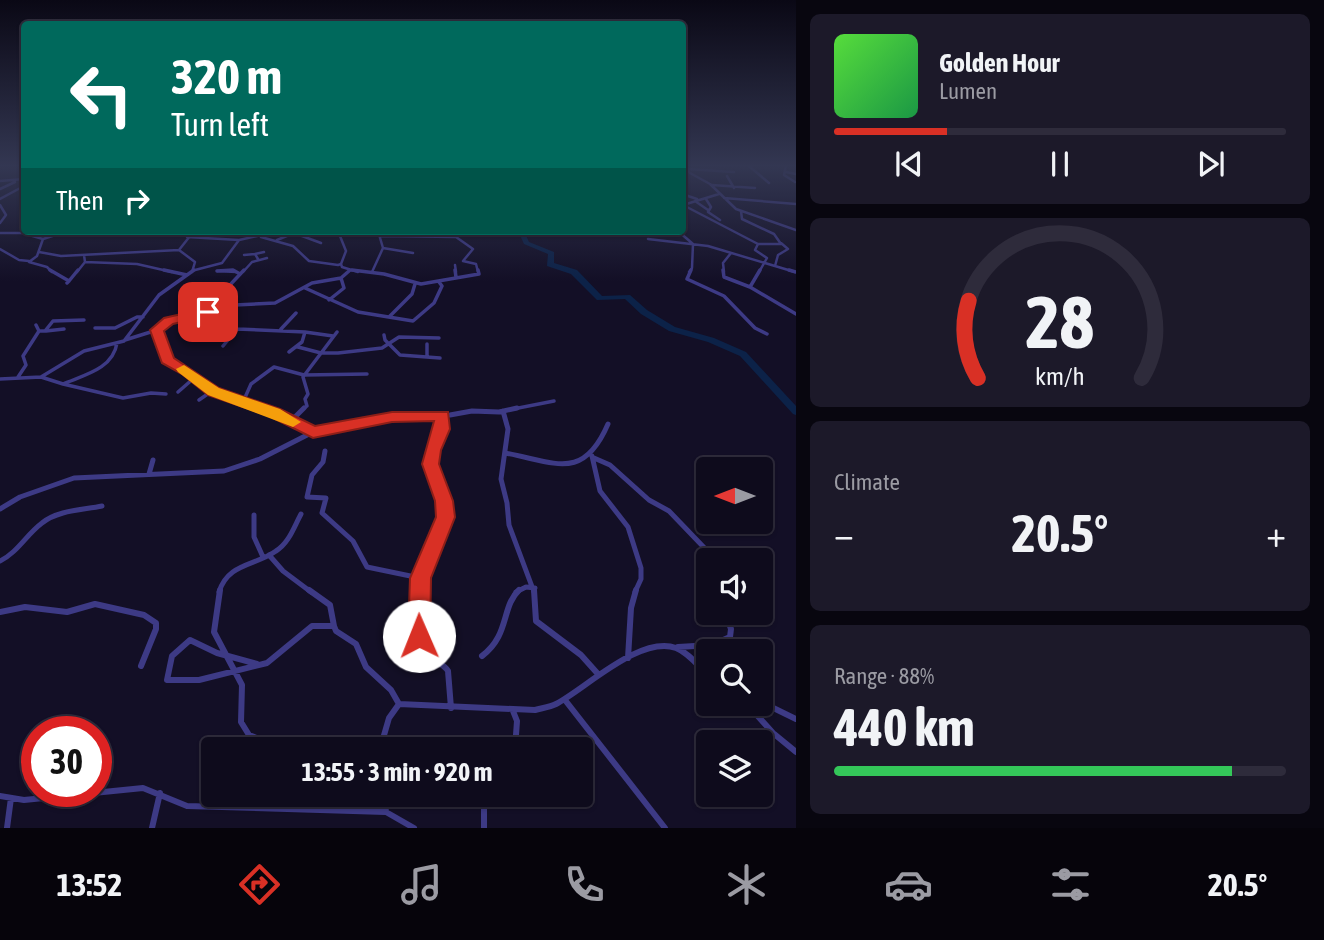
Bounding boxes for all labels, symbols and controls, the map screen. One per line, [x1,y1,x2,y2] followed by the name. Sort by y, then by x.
[171,48,282,104] text: 320 m
[939,48,1059,78] text: Golden Hour
[56,49,147,140] icon: left
[939,78,997,104] text: Lumen
[171,106,269,143] text: Turn left
[890,145,928,183] icon: previous
[1041,145,1079,183] icon: pause
[1192,145,1230,183] icon: next
[118,182,156,220] icon: right
[56,186,104,216] text: Then
[1026,281,1094,364] text: 28
[178,282,238,342] pin
[189,293,227,331] icon: arrive
[1035,362,1085,390] text: km/h
[696,457,774,534] north arrow
[696,457,773,807] map controls
[834,469,900,495] text: Climate
[1012,503,1108,563] text: 20.5°
[834,512,854,555] text: −
[1266,512,1286,555] text: +
[696,548,773,625] button: sound
[382,599,456,673] position arrow
[696,639,773,716] button: search
[834,663,934,689] text: Range · 88%
[834,697,975,757] text: 440 km
[21,716,112,807] speed limit sign: 30
[696,730,773,807] button: layers
[302,757,492,787] text: 13:55 · 3 min · 920 m
[235,860,284,909] icon: directions
[397,860,446,909] icon: music
[560,860,609,909] icon: phone
[722,860,771,909] icon: climate
[884,860,933,909] icon: car
[1046,860,1095,909] icon: filters
[57,866,122,903] text: 13:52
[1208,866,1267,903] text: 20.5°

